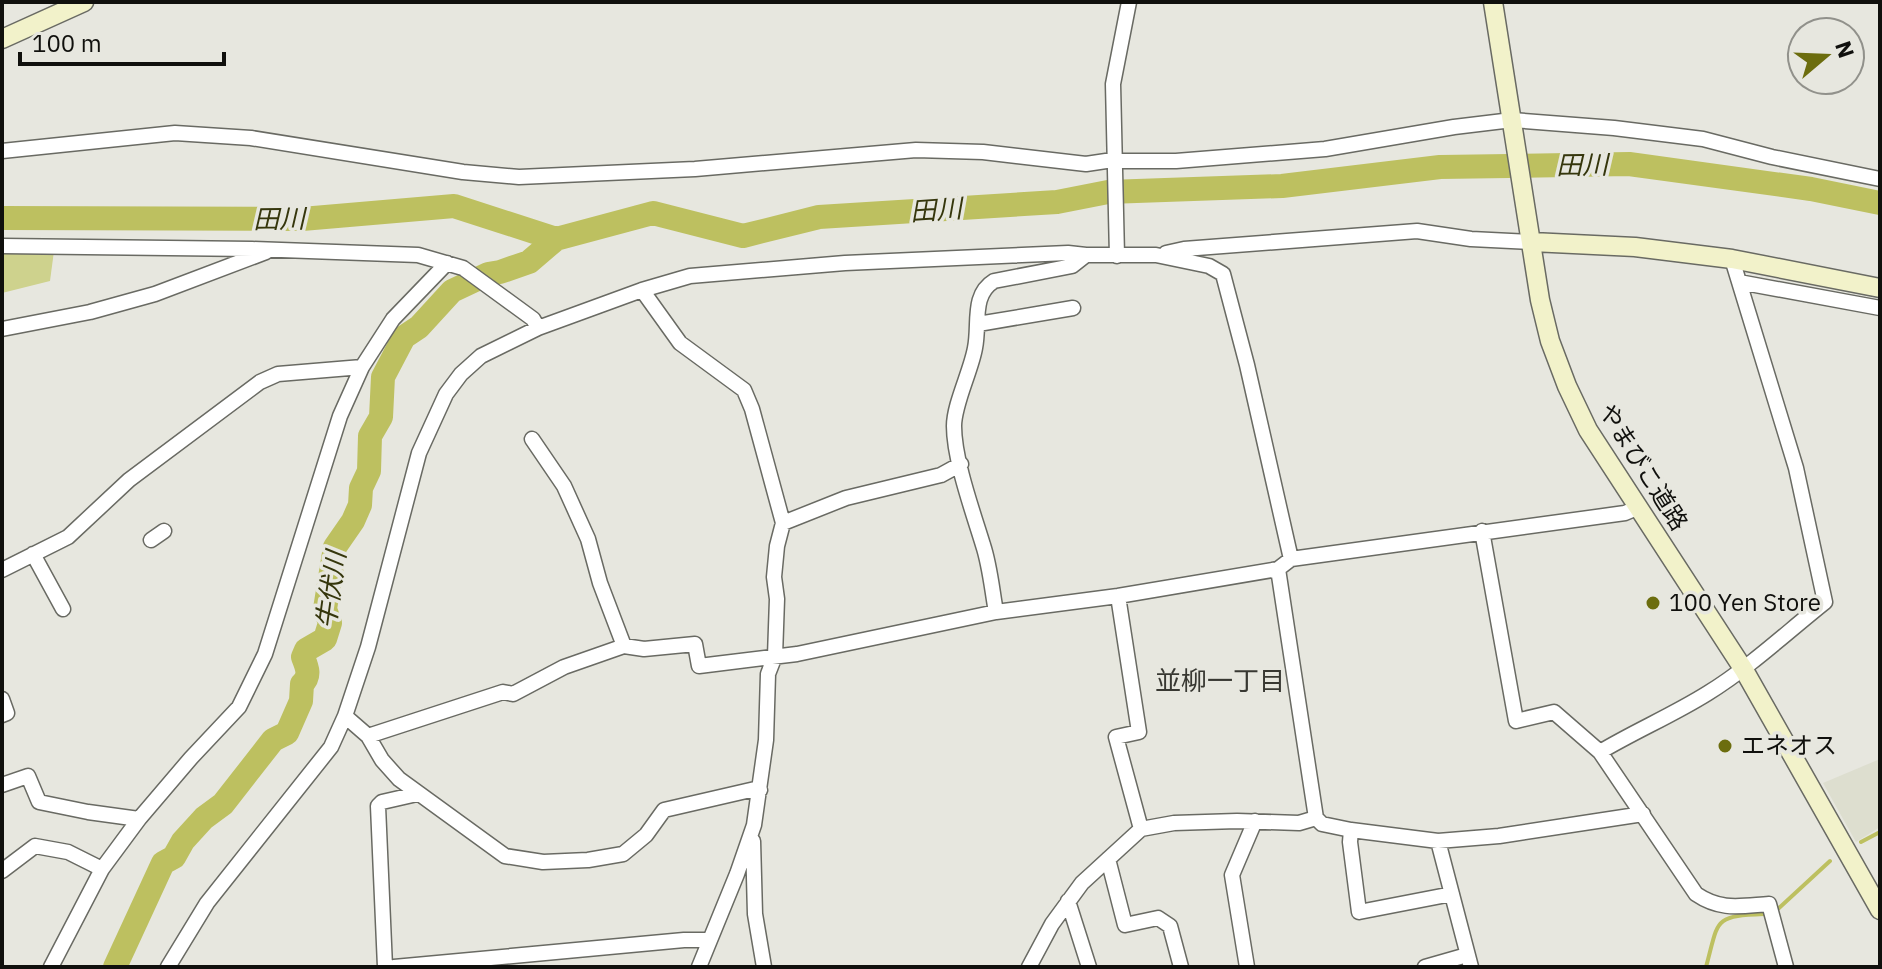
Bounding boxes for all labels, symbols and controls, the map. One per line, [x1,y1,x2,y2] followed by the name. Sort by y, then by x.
[20,16,224,66] scale bar
[1786,16,1866,96] north arrow
[32,27,102,59] text: 100 m
[1829,37,1862,62] text: N
[1556,146,1611,181] water label: 田川
[909,190,966,228] water label: 田川
[253,200,308,235] water label: 田川
[1592,397,1696,536] street label: やまびこ道路
[308,546,353,631] water label: 牛伏川
[1669,586,1821,618] place label: 100 Yen Store
[1644,594,1662,612] marker: 100 Yen Store
[1155,663,1285,697] district label: 並柳一丁目
[1741,729,1837,761] place label: エネオス
[1716,737,1734,755] marker: エネオス

